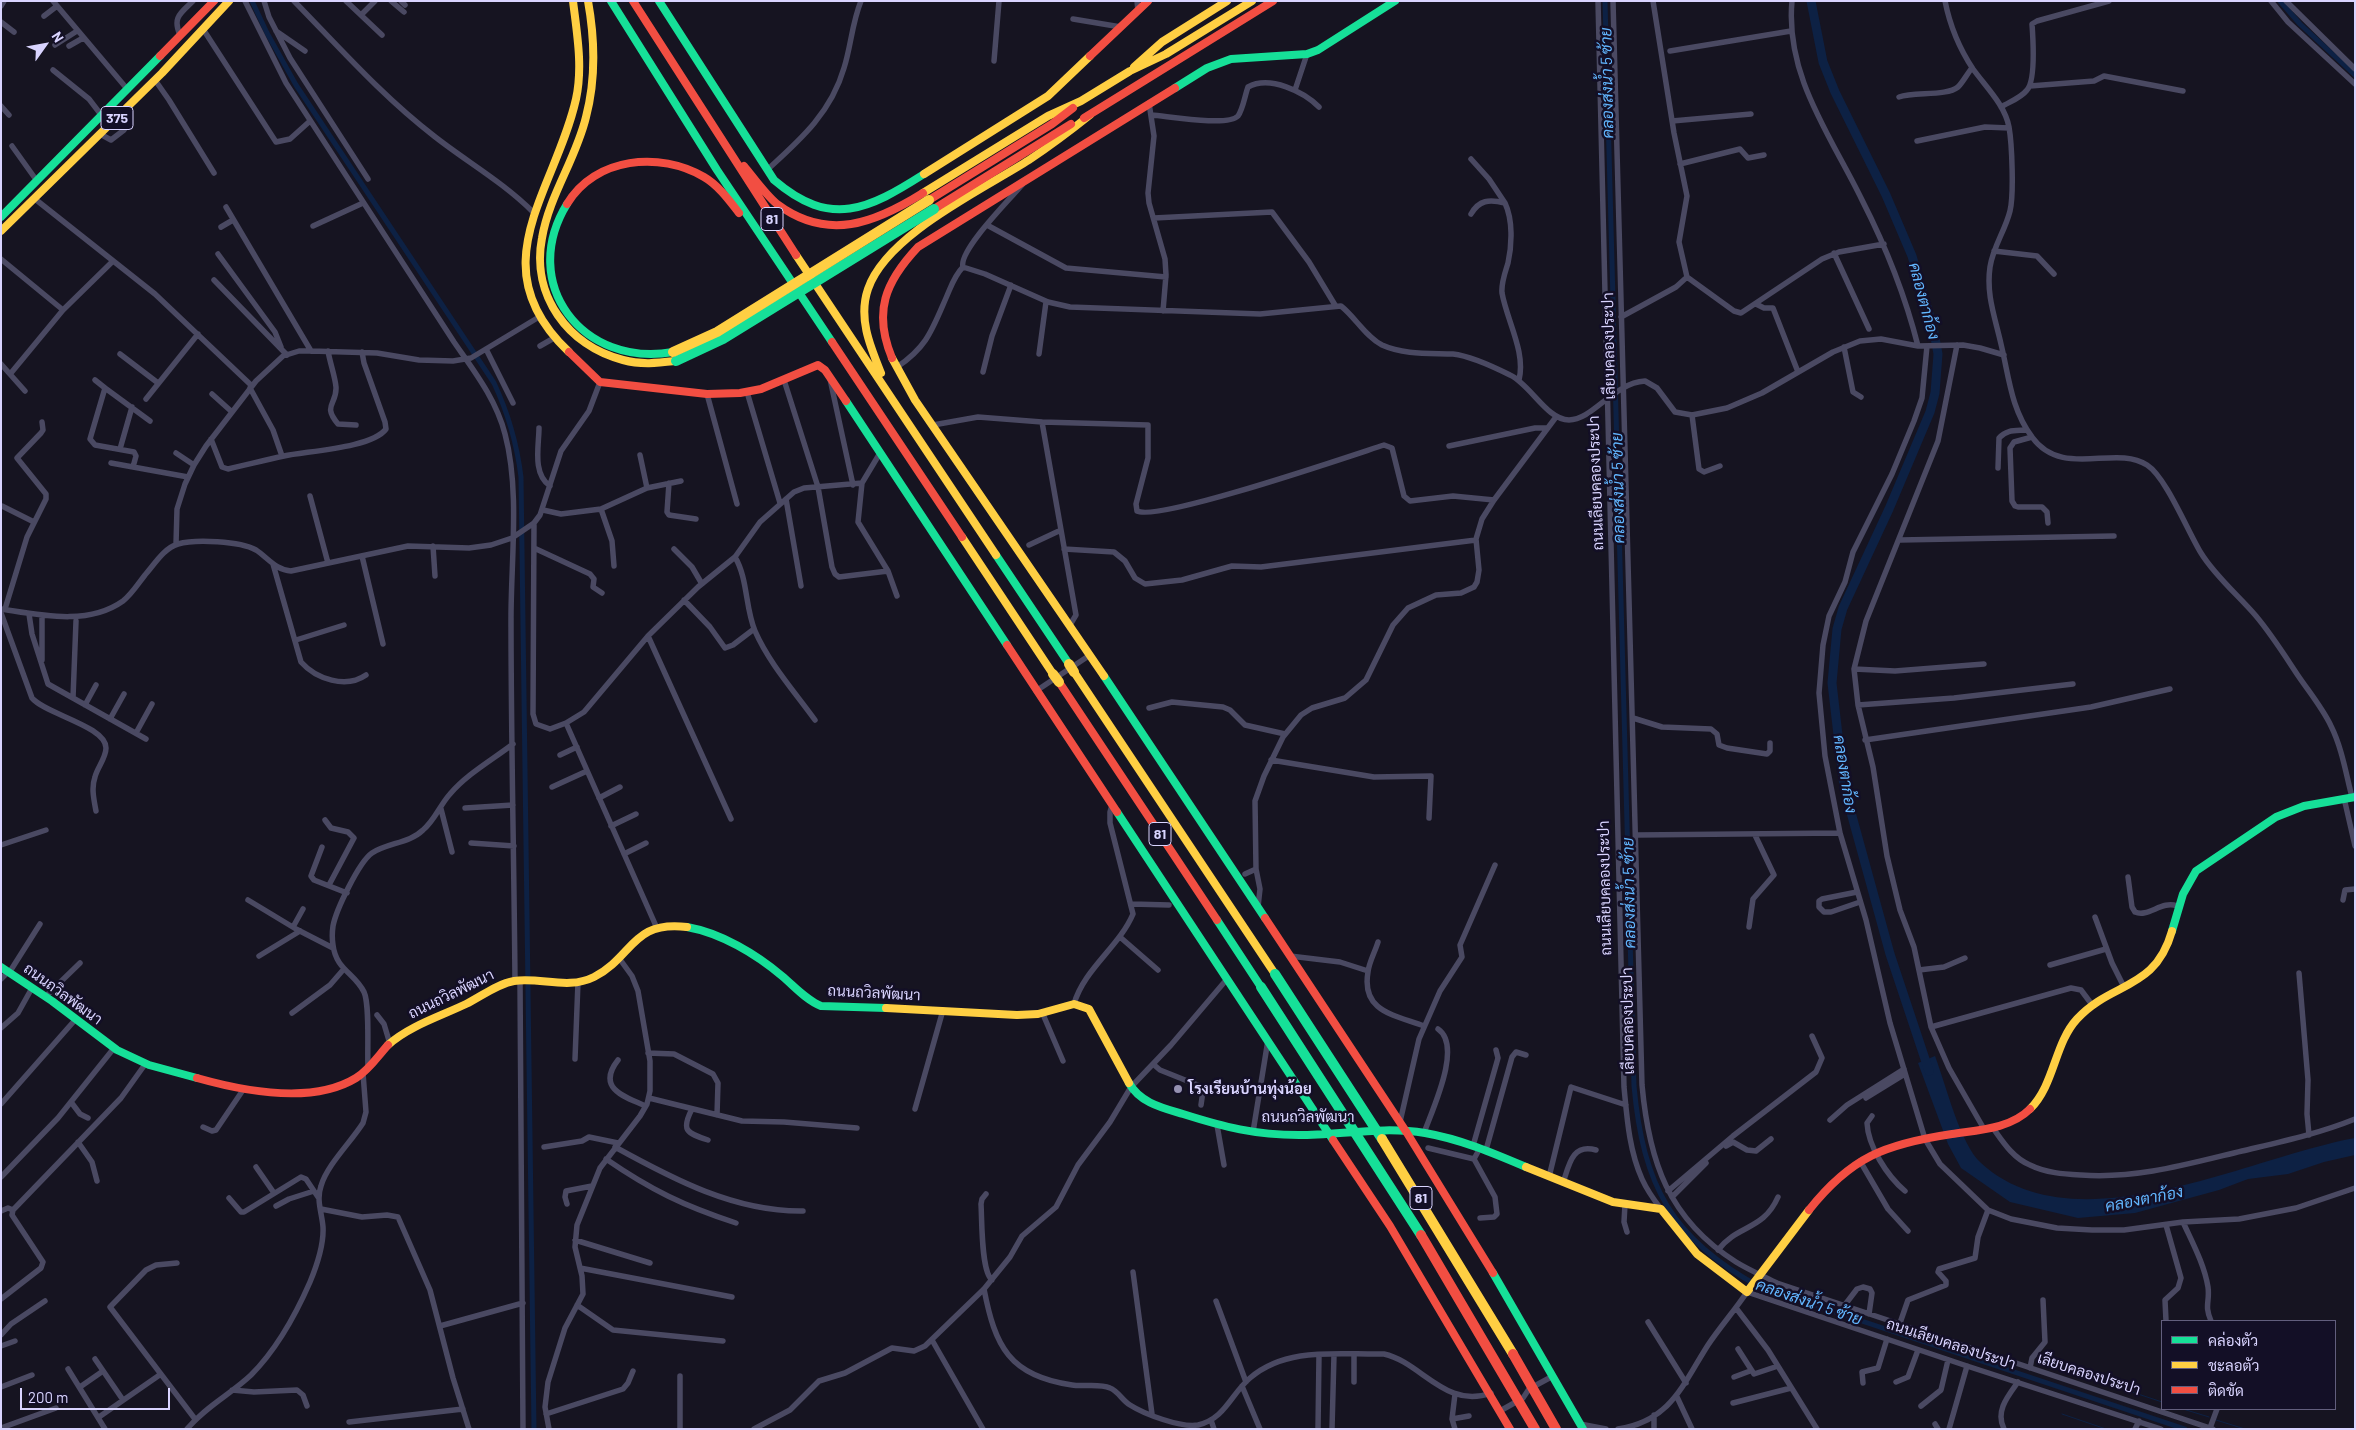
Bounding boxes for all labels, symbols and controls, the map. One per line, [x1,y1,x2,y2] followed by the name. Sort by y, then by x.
[20,20,70,70] north arrow
[1596,27,1618,139] water label: คลองส่งน้ำ 5 ซ้าย
[48,28,68,45] text: N
[101,106,133,130] road number: 375
[761,208,783,230] road number: 81
[1905,260,1943,342] water label: คลองตาก้อง
[1599,292,1619,400] street label: เลียบคลองประปา
[1585,415,1607,551] street label: ถนนเลียบคลองประปา
[1607,432,1629,544] water label: คลองส่งน้ำ 5 ซ้าย
[1829,734,1861,814] water label: คลองตาก้อง
[1595,820,1615,956] street label: ถนนเลียบคลองประปา
[1149,822,1171,846] road number: 81
[1618,837,1640,949] water label: คลองส่งน้ำ 5 ซ้าย
[20,959,106,1029] street label: ถนนถวิลพัฒนา
[405,966,497,1022] street label: ถนนถวิลพัฒนา
[1618,967,1638,1075] street label: เลียบคลองประปา
[827,982,921,1004] street label: ถนนถวิลพัฒนา
[1188,1080,1312,1098] place label: โรงเรียนบ้านทุ่งน้อย
[1172,1083,1184,1095] marker: โรงเรียนบ้านทุ่งน้อย
[1261,1108,1355,1126] street label: ถนนถวิลพัฒนา
[2103,1182,2185,1216] water label: คลองตาก้อง
[1410,1186,1432,1210] road number: 81
[1753,1275,1865,1329] water label: คลองส่งน้ำ 5 ซ้าย
[1884,1315,2018,1373] street label: ถนนเลียบคลองประปา
[2161,1320,2336,1410] legend
[2208,1331,2258,1349] text: คล่องตัว
[2035,1349,2143,1399] street label: เลียบคลองประปา
[2208,1356,2259,1374] text: ชะลอตัว
[22,1378,172,1410] scale bar
[2208,1381,2244,1399] text: ติดขัด
[28,1388,68,1406] text: 200 m

